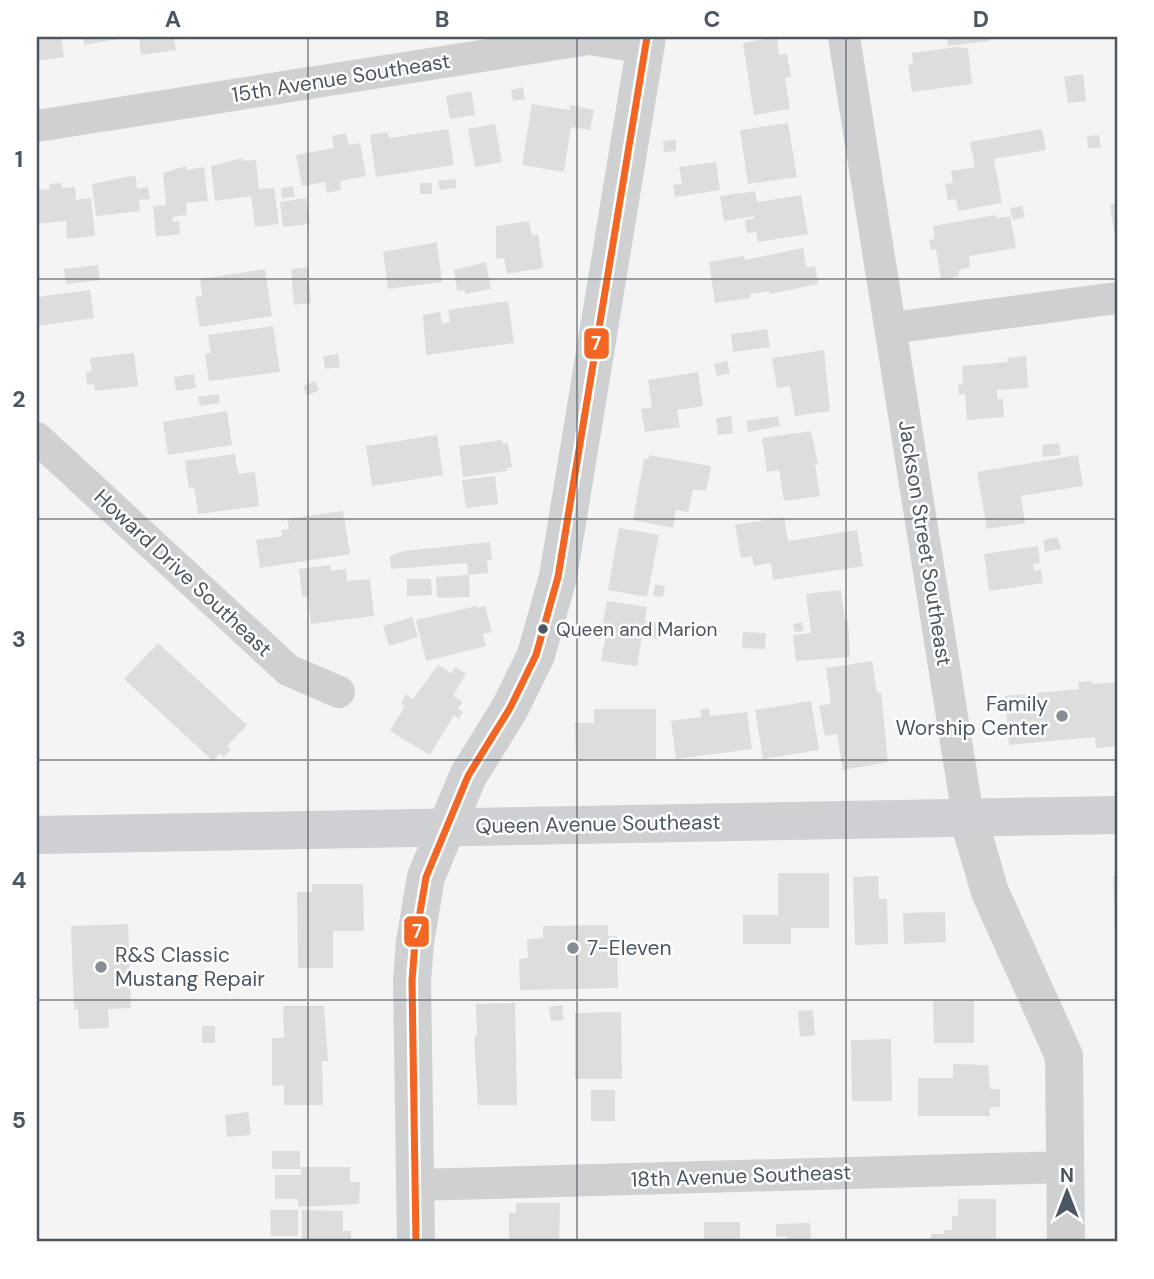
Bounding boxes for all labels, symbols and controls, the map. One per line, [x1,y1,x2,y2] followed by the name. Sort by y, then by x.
[165,4,181,34] text: A
[435,4,449,34] text: B
[704,4,720,34] text: C
[973,4,989,34] text: D
[230,47,452,109] street label: 15th Avenue Southeast
[15,144,23,174] text: 1
[583,327,610,360] line badge: 7
[591,331,601,356] text: 7
[12,384,26,414] text: 2
[892,418,958,668] street label: Jackson Street Southeast
[88,483,278,663] street label: Howard Drive Southeast
[556,617,717,642] place label: Queen and Marion
[536,622,550,636] marker: Queen and Marion
[12,624,26,654] text: 3
[895,690,1048,742] place label: Family Worship Center
[1054,708,1070,724] marker: Family Worship Center
[475,808,721,840] street label: Queen Avenue Southeast
[12,865,27,895] text: 4
[403,915,430,948] line badge: 7
[412,919,422,944] text: 7
[587,934,671,962] place label: 7-Eleven
[565,940,581,956] marker: 7-Eleven
[115,941,265,993] place label: R&S Classic Mustang Repair
[93,959,109,975] marker: R&S Classic Mustang Repair
[12,1105,26,1135] text: 5
[1032,1156,1102,1226] north arrow
[630,1158,852,1194] street label: 18th Avenue Southeast
[1060,1163,1074,1188] text: N

